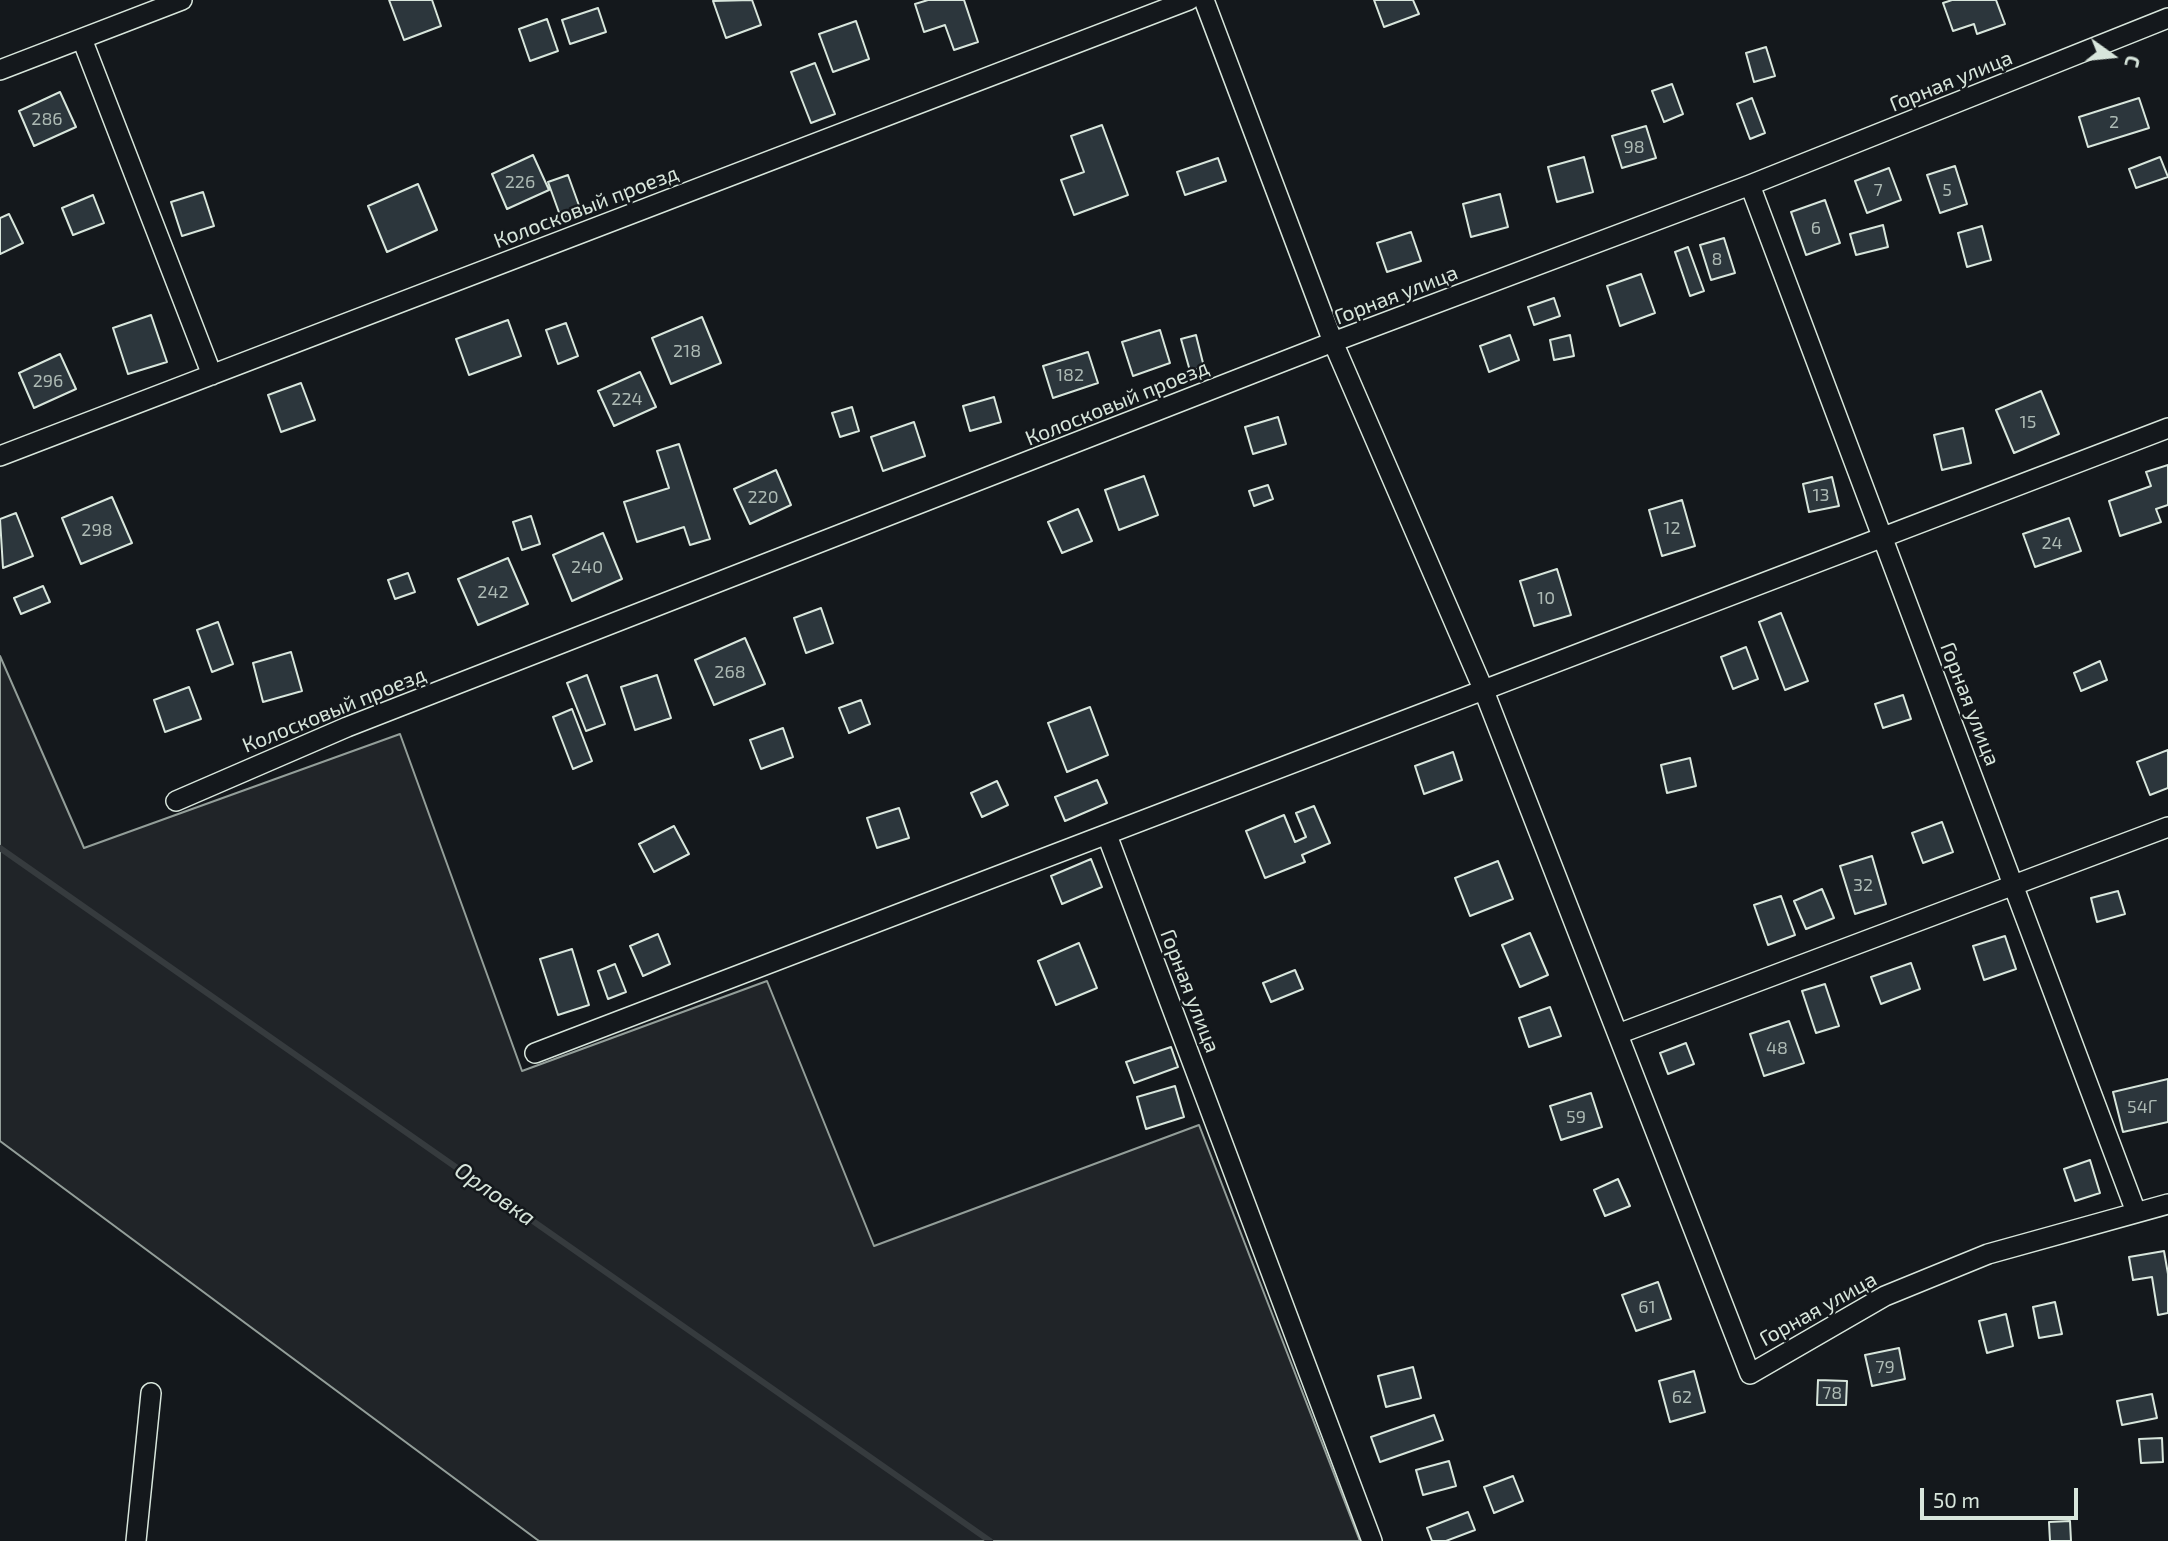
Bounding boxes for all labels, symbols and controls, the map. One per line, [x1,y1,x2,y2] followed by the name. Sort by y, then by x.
[2077,21,2147,91] north arrow
[1886,45,2016,117] street label: Горная улица
[2120,53,2145,70] text: С
[31,108,63,130] house number: 286
[2109,111,2119,133] house number: 2
[1623,136,1645,158] house number: 98
[490,160,682,254] street label: Колосковый проезд
[505,171,535,193] house number: 226
[1873,179,1883,201] house number: 7
[1942,179,1952,201] house number: 5
[1811,217,1821,239] house number: 6
[1712,248,1722,270] house number: 8
[1331,260,1461,330] street label: Горная улица
[673,340,701,362] house number: 218
[1022,355,1212,451] street label: Колосковый проезд
[1056,364,1084,386] house number: 182
[33,370,63,392] house number: 296
[611,388,643,410] house number: 224
[2020,411,2036,433] house number: 15
[1812,484,1830,506] house number: 13
[747,486,779,508] house number: 220
[1663,517,1681,539] house number: 12
[81,519,113,541] house number: 298
[2041,532,2063,554] house number: 24
[571,556,603,578] house number: 240
[477,581,509,603] house number: 242
[1537,587,1555,609] house number: 10
[1935,639,2005,769] street label: Горная улица
[714,661,746,683] house number: 268
[239,662,429,758] street label: Колосковый проезд
[1853,874,1873,896] house number: 32
[1155,926,1225,1056] street label: Горная улица
[1766,1037,1788,1059] house number: 48
[2127,1096,2157,1118] house number: 54Г
[1566,1106,1586,1128] house number: 59
[449,1156,541,1232] water label: Орловка
[1755,1266,1881,1352] street label: Горная улица
[1638,1296,1656,1318] house number: 61
[1875,1356,1895,1378] house number: 79
[1822,1382,1842,1404] house number: 78
[1672,1386,1692,1408] house number: 62
[1923,1474,2080,1518] scale bar
[1933,1487,1980,1512] text: 50 m

